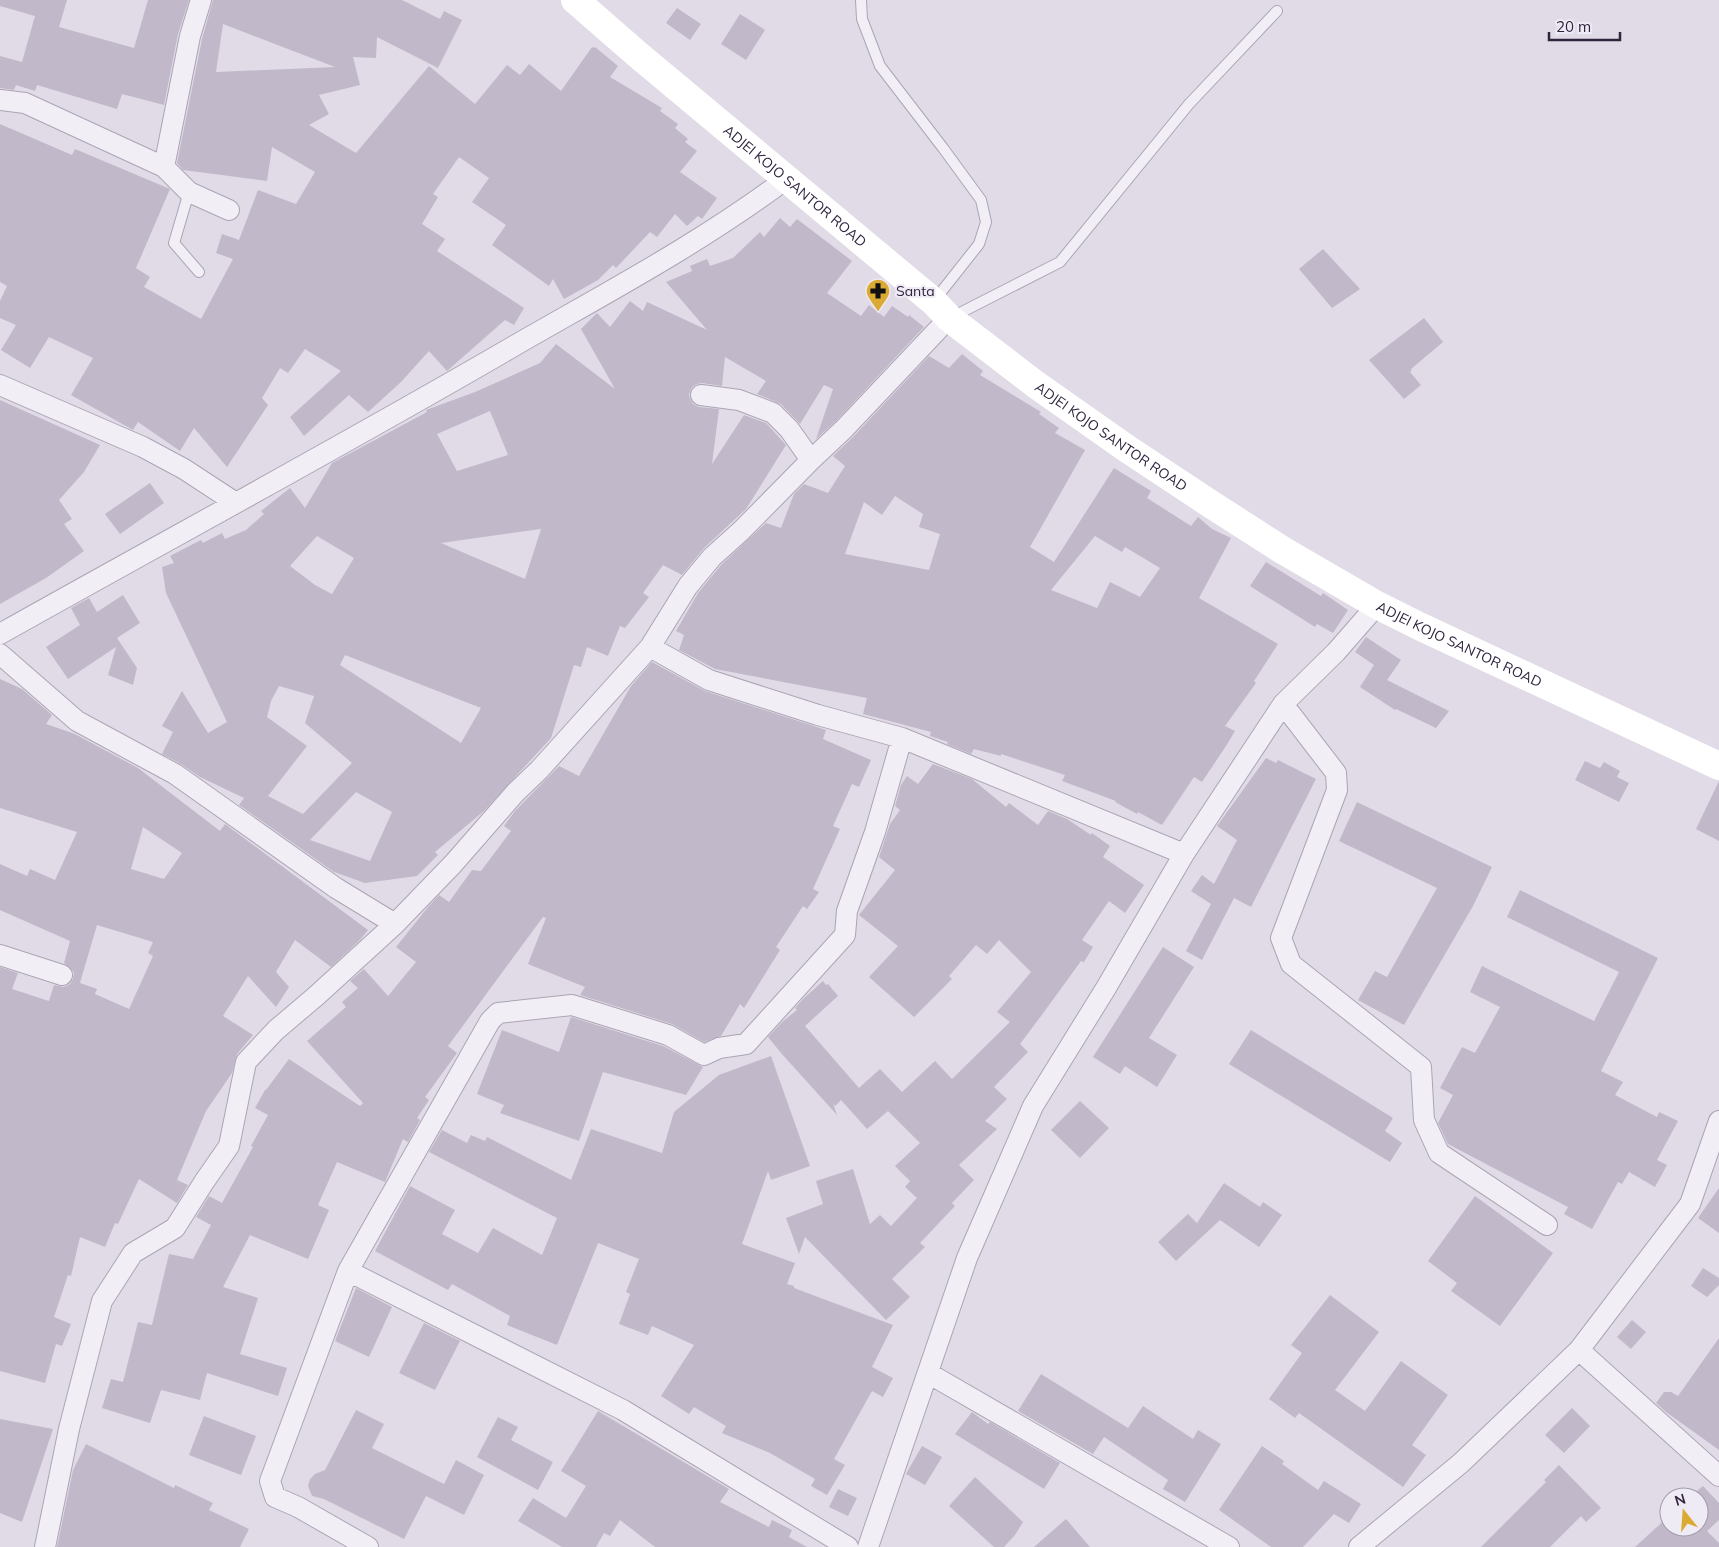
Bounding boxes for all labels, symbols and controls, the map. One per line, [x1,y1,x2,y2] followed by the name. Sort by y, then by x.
[1549,10,1620,42] scale bar
[1556,17,1591,36] text: 20 m
[720,121,870,251] street label: ADJEI KOJO SANTOR ROAD
[865,278,891,312] pharmacy icon: Santa
[896,282,935,300] place label: Santa
[1032,378,1191,495] street label: ADJEI KOJO SANTOR ROAD
[1374,597,1545,691] street label: ADJEI KOJO SANTOR ROAD
[1659,1487,1709,1537] north arrow
[1673,1489,1688,1510] text: N

